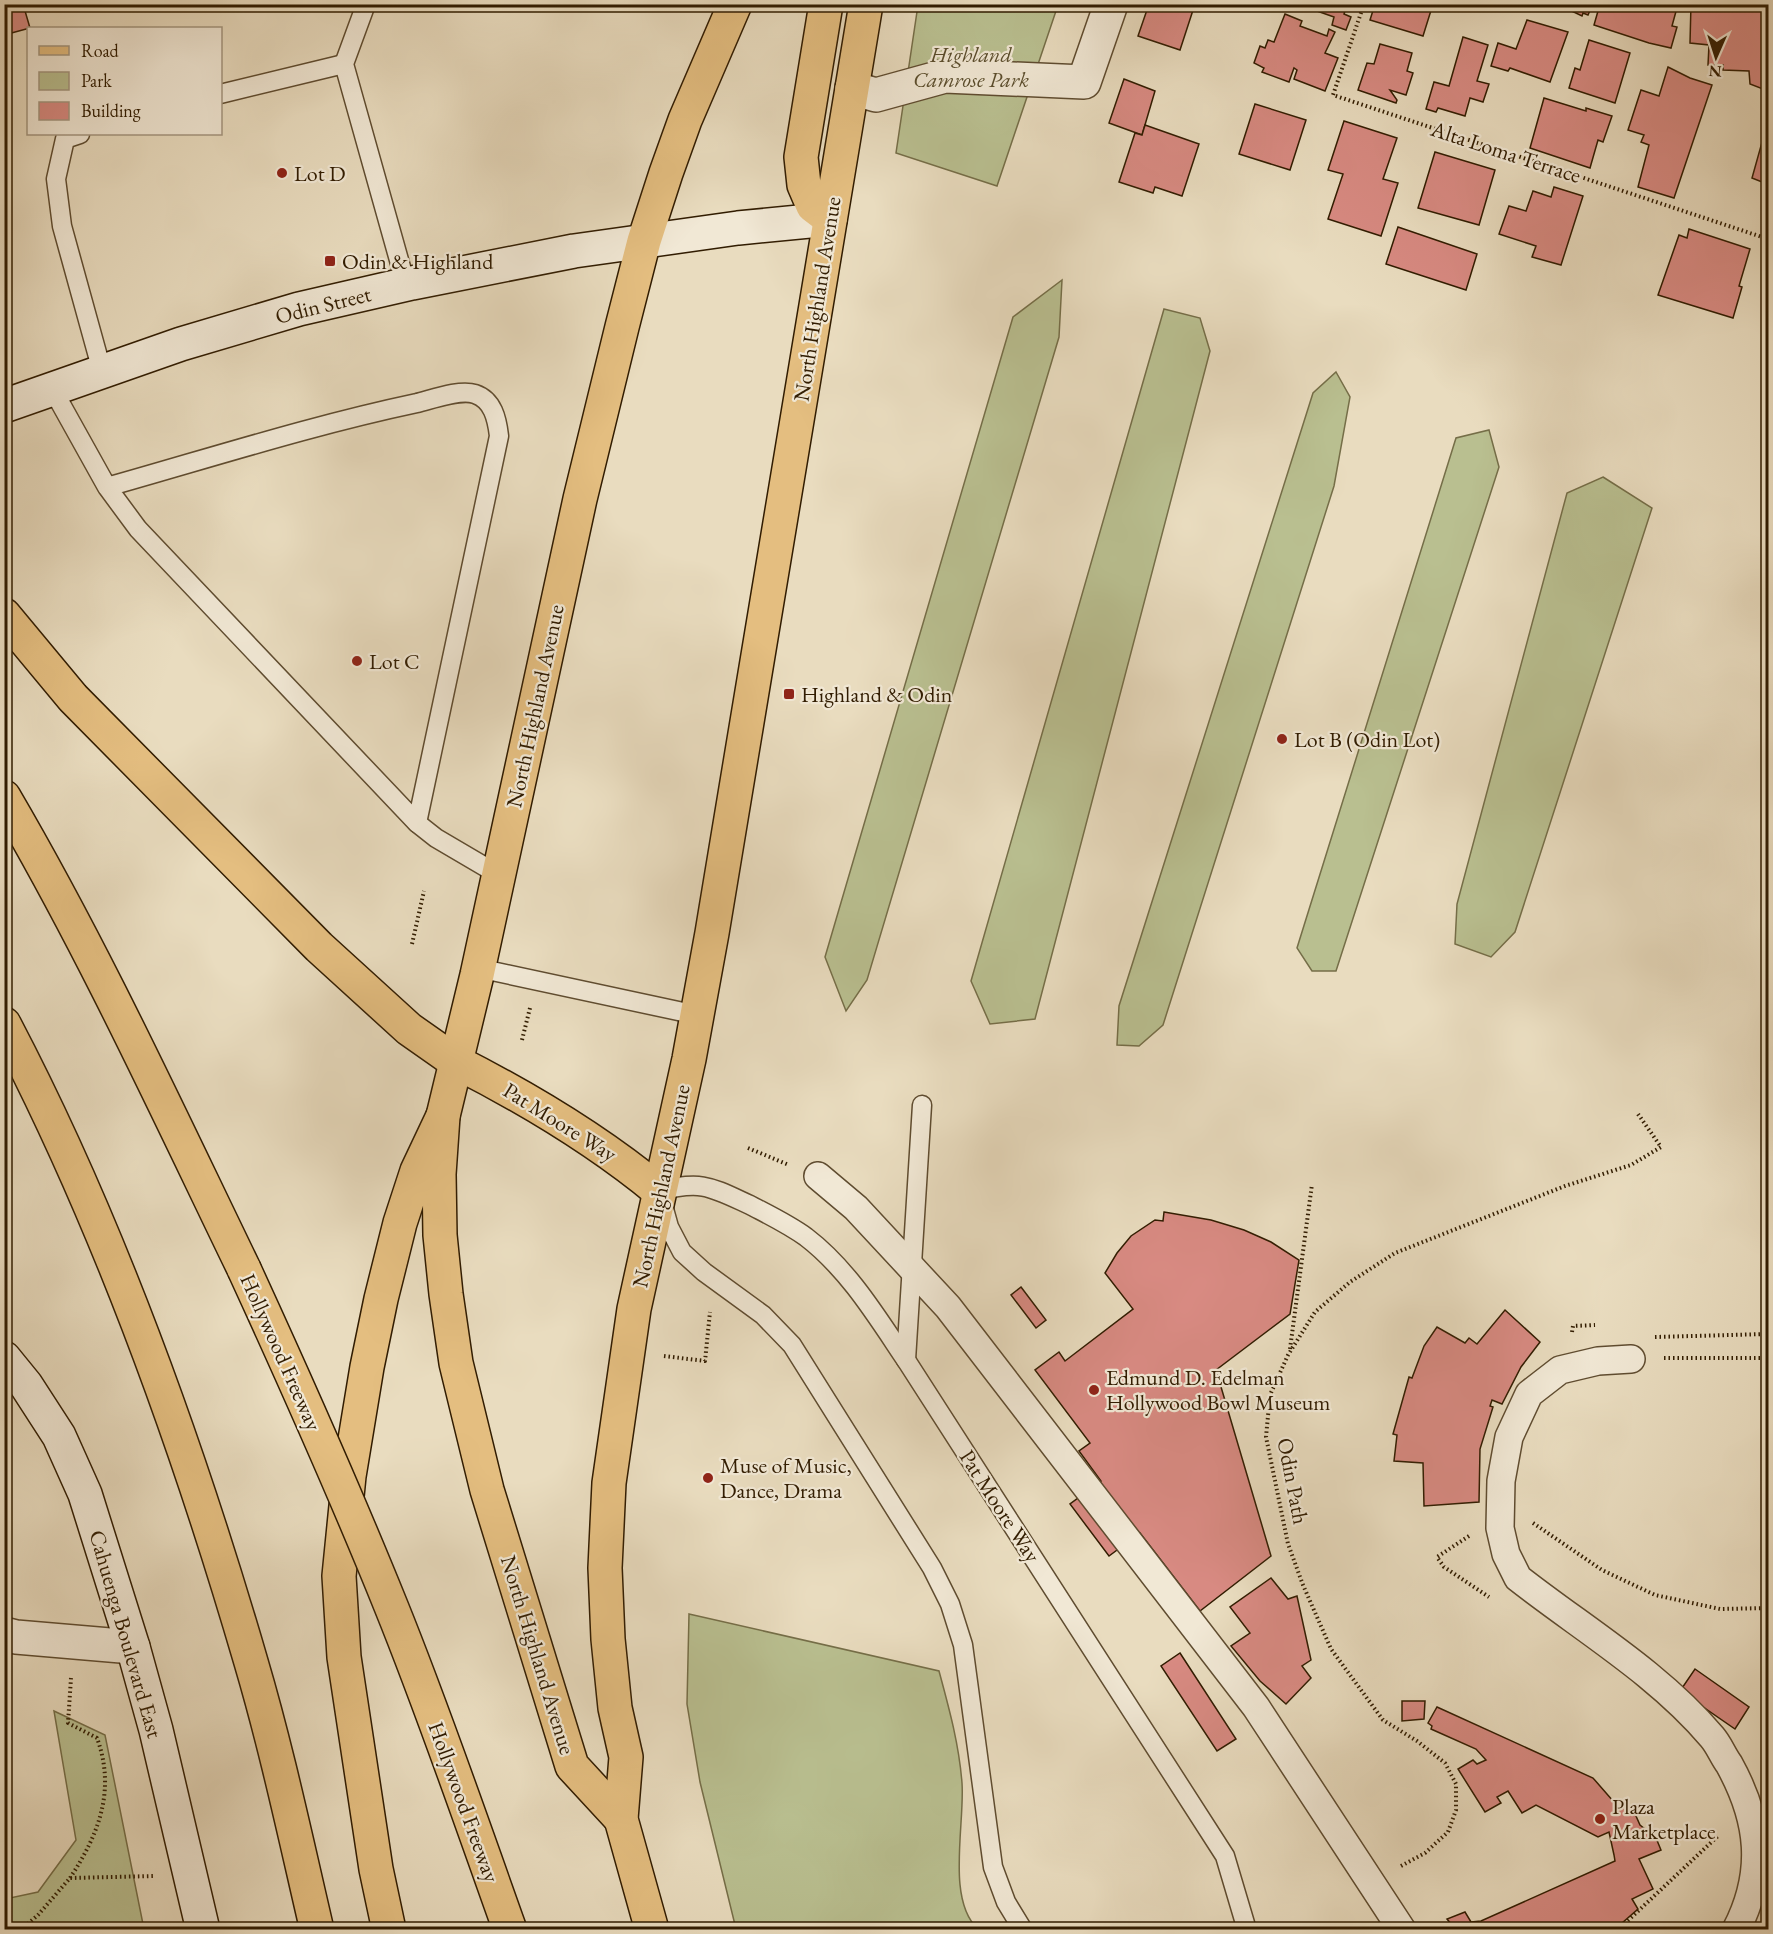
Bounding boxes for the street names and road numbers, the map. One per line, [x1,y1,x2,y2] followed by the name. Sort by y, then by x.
[1426,114,1585,190] street label: Alta Loma Terrace
[787,194,848,403] street label: North Highland Avenue
[272,279,374,331] street label: Odin Street
[499,601,571,810] street label: North Highland Avenue
[498,1076,623,1169] street label: Pat Moore Way
[625,1081,697,1290] street label: North Highland Avenue
[233,1269,329,1435] street label: Hollywood Freeway
[1270,1435,1316,1527] street label: Odin Path
[953,1444,1047,1568] street label: Pat Moore Way
[82,1527,170,1741] street label: Cahuenga Boulevard East
[494,1552,582,1758] street label: North Highland Avenue
[421,1718,507,1887] street label: Hollywood Freeway

